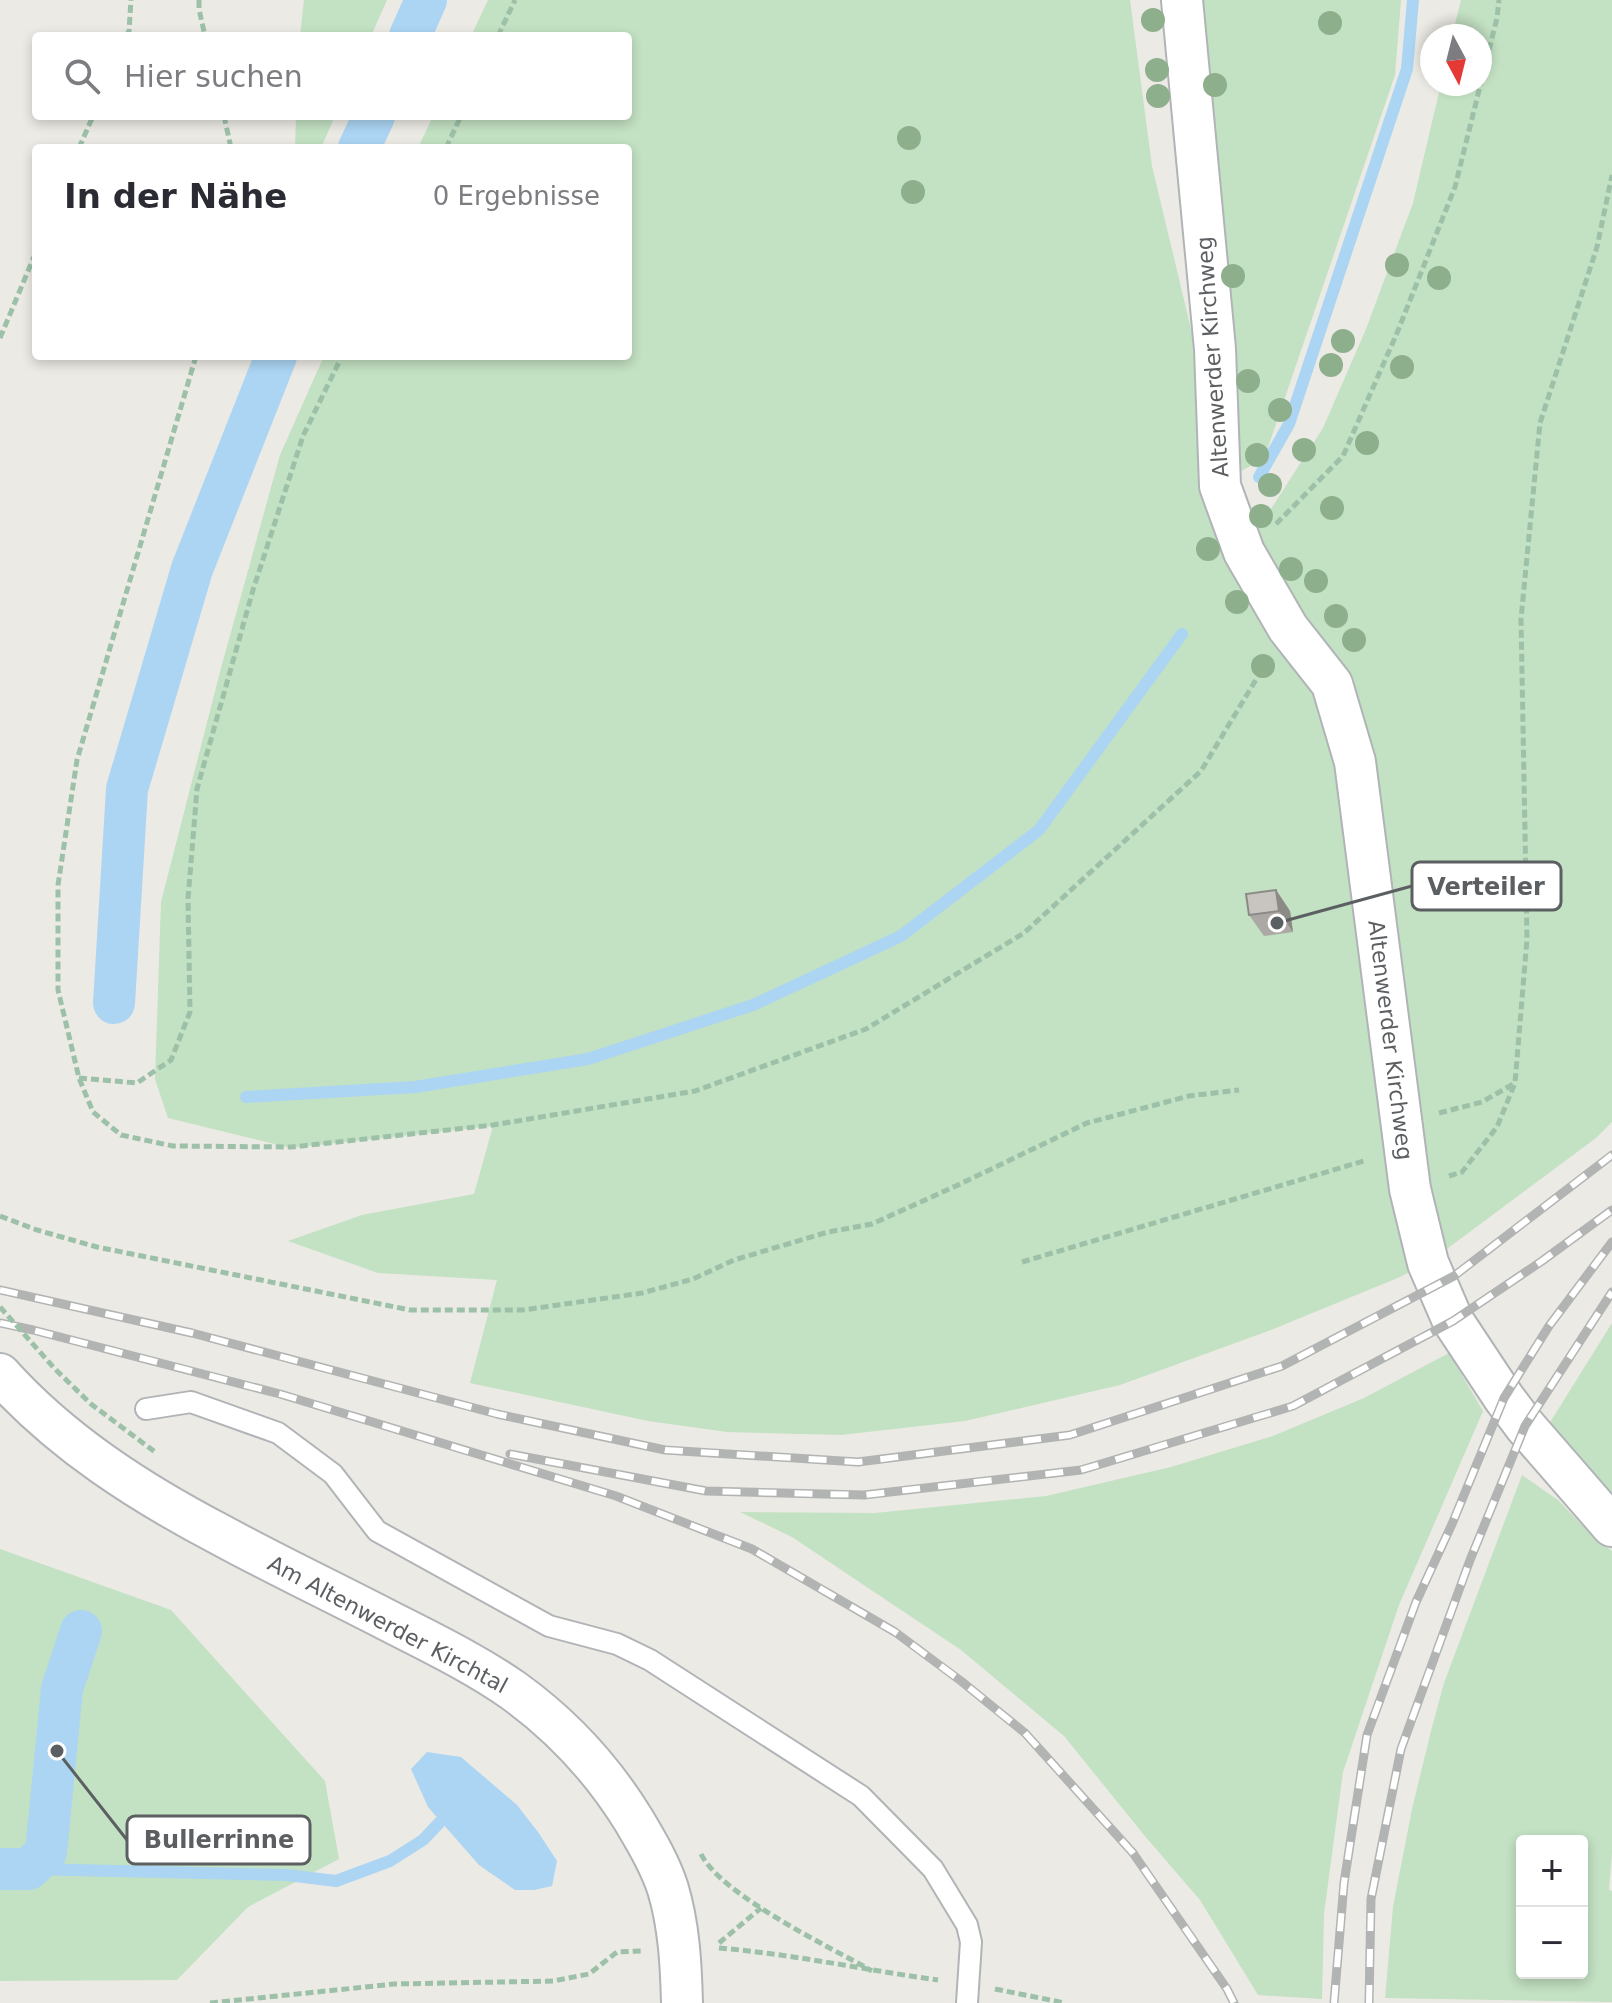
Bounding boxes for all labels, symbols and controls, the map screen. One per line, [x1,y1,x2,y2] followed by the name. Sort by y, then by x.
[1420,24,1492,96] north arrow
[32,32,632,120] search box
[60,54,104,98] icon: search
[124,59,303,94] text: Hier suchen
[64,176,287,216] text: In der Nähe
[433,181,600,211] text: 0 Ergebnisse
[1192,236,1233,478] street label: Altenwerder Kirchweg
[1412,862,1561,910] callout: Verteiler
[1427,873,1545,901] text: Verteiler
[1363,919,1418,1161] street label: Altenwerder Kirchweg
[264,1551,512,1698] street label: Am Altenwerder Kirchtal
[127,1816,310,1864] callout: Bullerrinne
[144,1826,294,1854] text: Bullerrinne
[1516,1835,1588,1979] map controls
[1516,1835,1588,1907] button: +
[1516,1907,1588,1979] button: −

